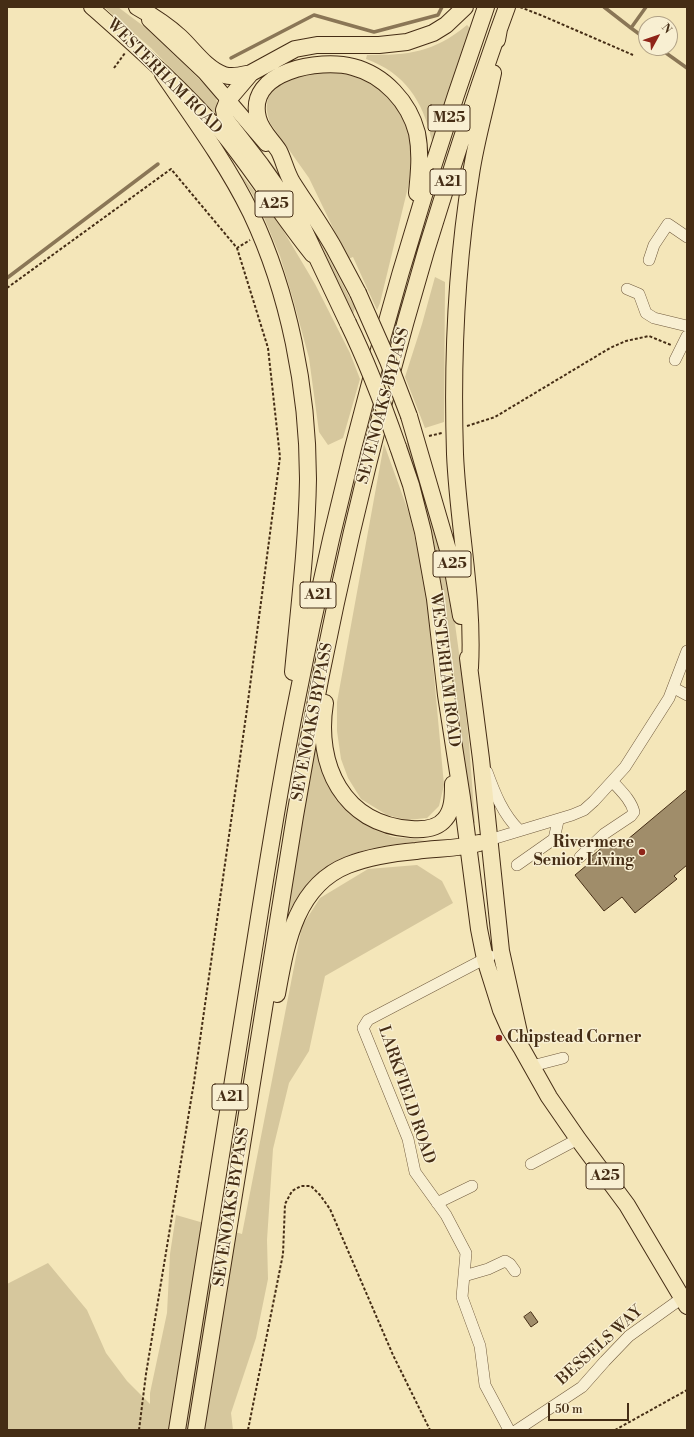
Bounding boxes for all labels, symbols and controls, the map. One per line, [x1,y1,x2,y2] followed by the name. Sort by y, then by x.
[102,15,226,139] street label: WESTERHAM ROAD
[638,16,678,56] north arrow
[658,21,675,37] text: N
[428,105,470,131] road number: M25
[430,169,466,195] road number: A21
[255,191,293,217] road number: A25
[354,326,414,486] street label: SEVENOAKS BYPASS
[433,551,471,577] road number: A25
[300,582,336,608] road number: A21
[425,592,463,748] street label: WESTERHAM ROAD
[288,641,338,803] street label: SEVENOAKS BYPASS
[533,833,634,871] place label: Rivermere Senior Living
[637,847,647,857] marker: Rivermere Senior Living
[373,1023,439,1167] street label: LARKFIELD ROAD
[507,1028,642,1048] place label: Chipstead Corner
[494,1033,504,1043] marker: Chipstead Corner
[212,1084,248,1110] road number: A21
[210,1126,254,1288] street label: SEVENOAKS BYPASS
[586,1163,624,1189] road number: A25
[553,1302,647,1390] street label: BESSELS WAY
[550,1395,631,1421] scale bar
[555,1402,583,1417] text: 50 m

